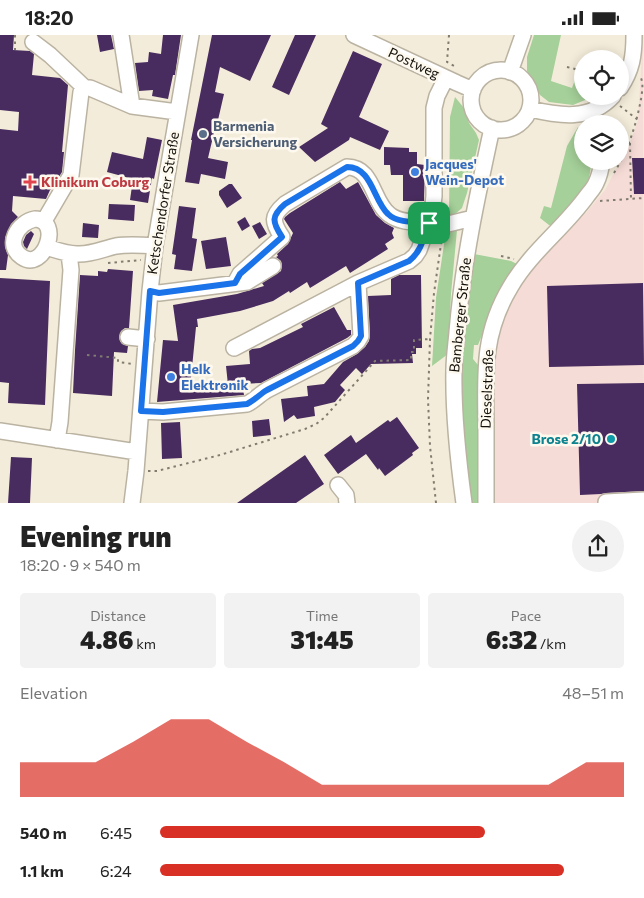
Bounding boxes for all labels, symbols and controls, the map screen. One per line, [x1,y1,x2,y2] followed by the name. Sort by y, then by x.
[25,6,74,29] text: 18:20
[386,43,443,82] street label: Postweg
[574,50,629,170] map controls
[574,50,629,105] button: locate
[574,115,629,170] button: layers
[213,117,297,150] place label: Barmenia Versicherung
[197,128,209,140] marker: Barmenia Versicherung
[143,130,182,275] street label: Ketschendorfer Straße
[425,155,504,188] place label: Jacques' Wein-Depot
[409,166,421,178] marker: Jacques' Wein-Depot
[41,173,149,190] place label: Klinikum Coburg
[23,175,37,189] marker: Klinikum Coburg
[408,202,450,244] pin
[415,209,443,237] icon: arrive
[445,257,474,373] street label: Bamberger Straße
[477,349,496,429] street label: Dieselstraße
[181,360,248,393] place label: Helk Elektronik
[165,371,177,383] marker: Helk Elektronik
[531,430,601,447] place label: Brose 2/10
[605,433,617,445] marker: Brose 2/10
[20,519,172,553] text: Evening run
[572,520,624,572] button: share
[20,555,141,574] text: 18:20 · 9 × 540 m
[90,607,146,624] text: Distance
[306,607,338,624] text: Time
[511,607,541,624] text: Pace
[80,624,133,654] text: 4.86
[290,624,354,654] text: 31:45
[486,624,537,654] text: 6:32
[133,635,156,652] text: km
[537,635,566,652] text: /km
[20,683,88,702] text: Elevation
[562,683,624,702] text: 48–51 m
[20,823,67,842] text: 540 m
[100,823,132,842] text: 6:45
[20,861,64,880] text: 1.1 km
[100,861,132,880] text: 6:24

